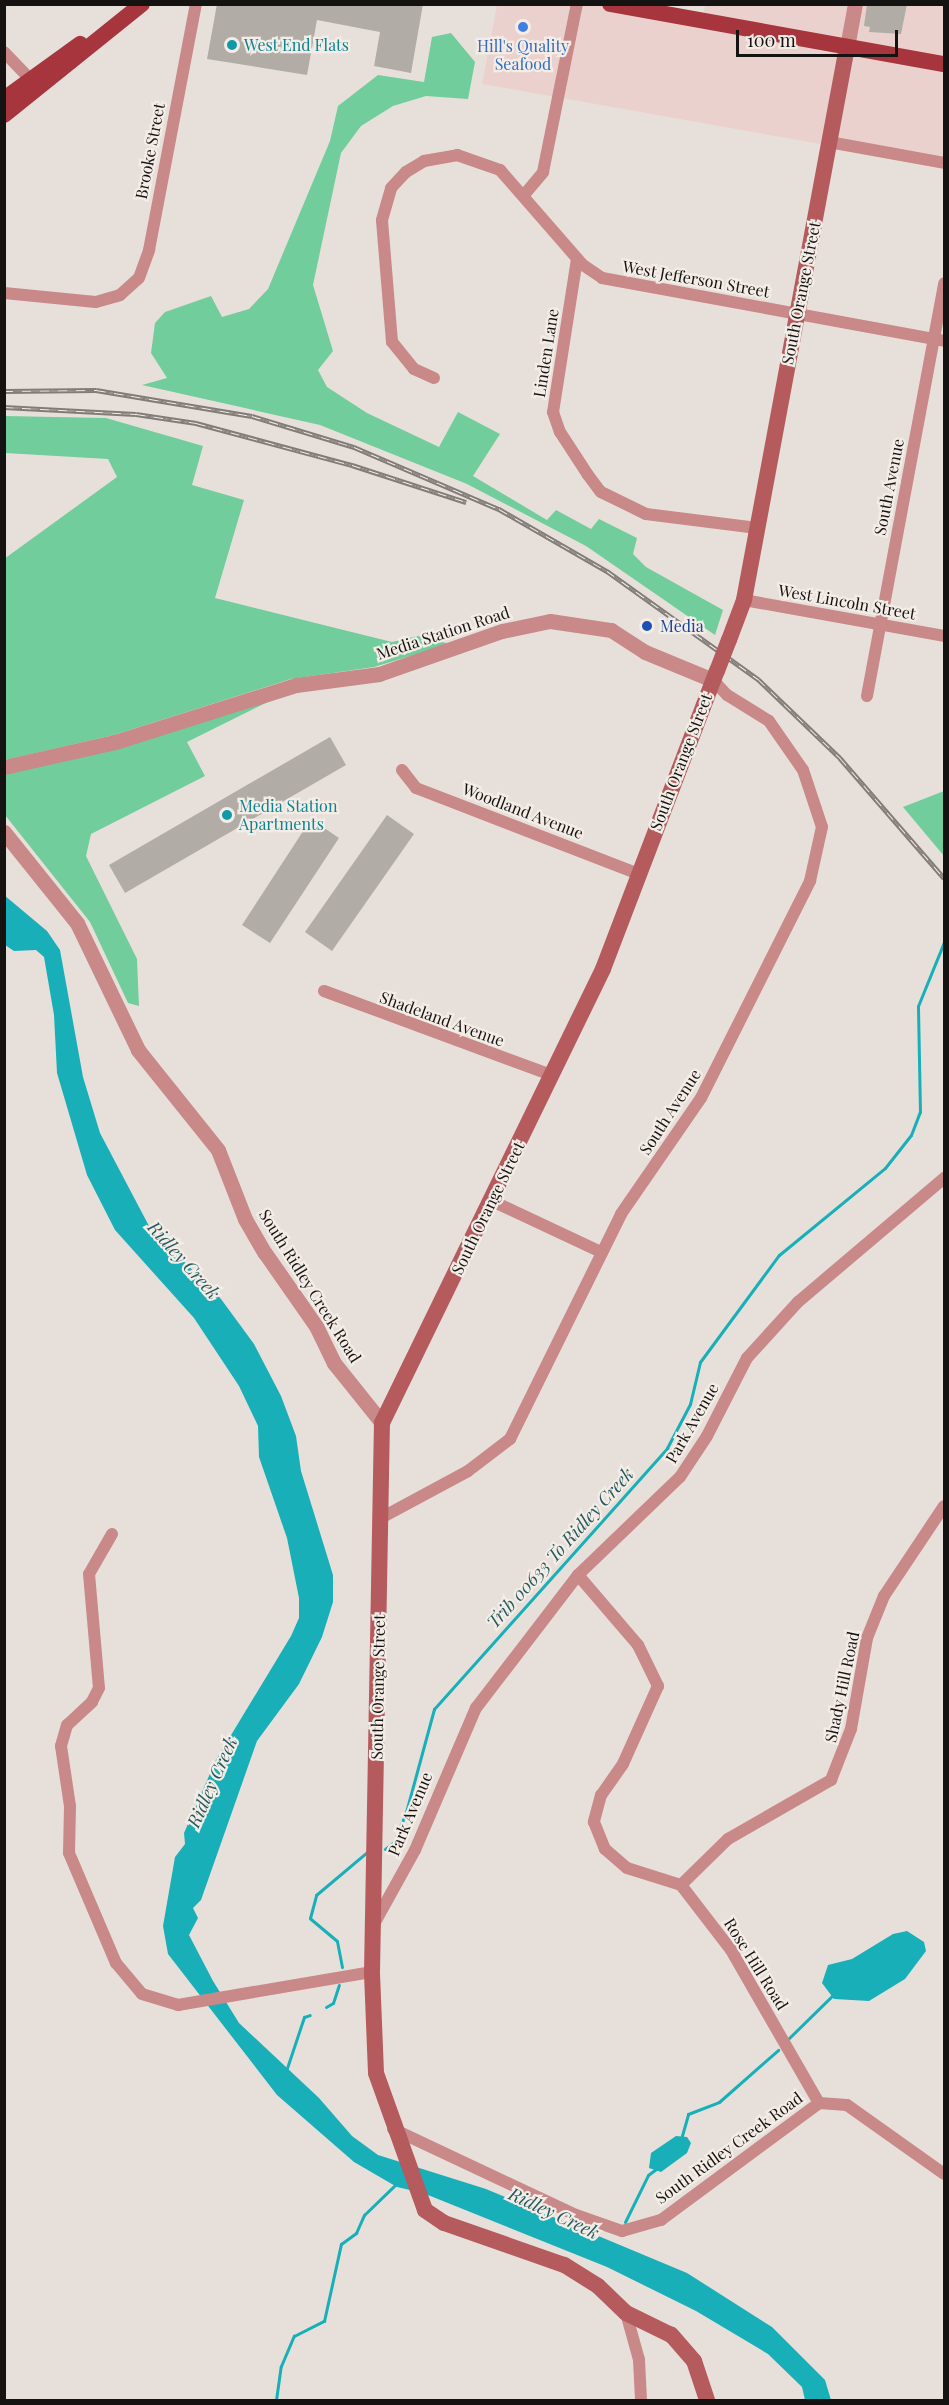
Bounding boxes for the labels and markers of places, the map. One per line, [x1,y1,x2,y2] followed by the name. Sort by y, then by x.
[516,20,530,34] marker: Hill's Quality Seafood
[244,35,349,55] place label: West End Flats
[477,36,569,74] place label: Hill's Quality Seafood
[225,38,239,52] marker: West End Flats
[660,616,704,636] place label: Media
[638,617,656,635] marker: Media
[239,796,338,834] place label: Media Station Apartments
[220,808,234,822] marker: Media Station Apartments

